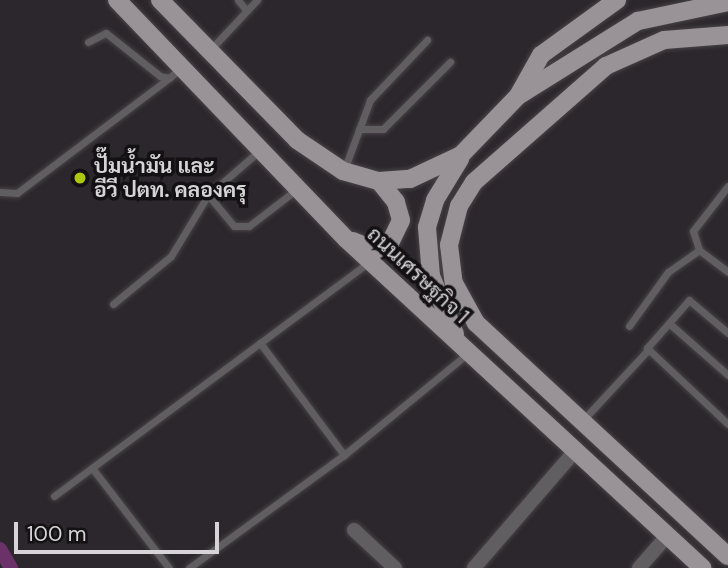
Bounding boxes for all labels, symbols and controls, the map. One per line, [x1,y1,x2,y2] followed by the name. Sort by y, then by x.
[94,153,247,203] place label: ปั๊มน้ำมัน และ อีวี ปตท. คลองครุ
[72,170,88,186] marker: ปั๊มน้ำมัน และ อีวี ปตท. คลองครุ
[362,222,474,328] street label: ถนนเศรษฐกิจ 1
[18,508,222,552] scale bar
[27,520,87,548] text: 100 m

